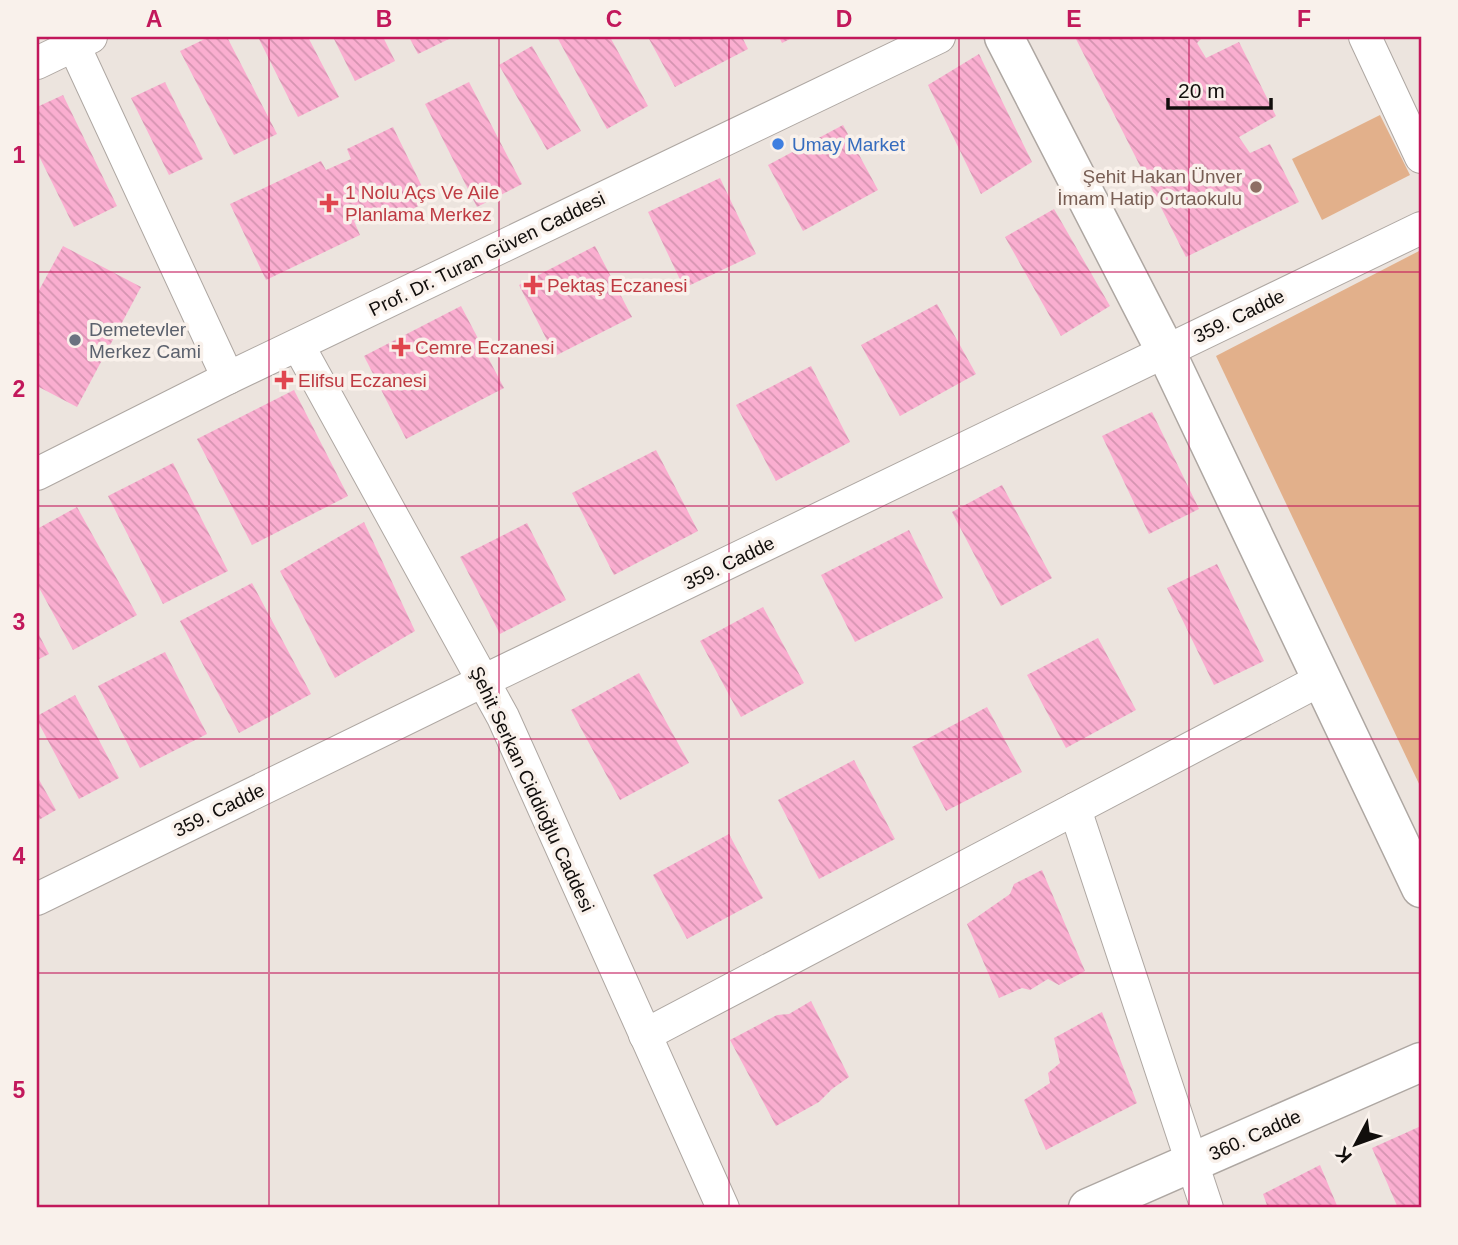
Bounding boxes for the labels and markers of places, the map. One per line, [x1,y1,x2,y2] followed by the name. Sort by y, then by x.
[792,134,906,155] place label: Umay Market
[770,136,786,152] marker: Umay Market
[1057,166,1243,209] place label: Şehit Hakan Ünver İmam Hatip Ortaokulu
[1248,179,1264,195] marker: Şehit Hakan Ünver İmam Hatip Ortaokulu
[345,182,499,225] place label: 1 Nolu Açs Ve Aile Planlama Merkez
[319,193,339,213] marker: 1 Nolu Açs Ve Aile Planlama Merkez
[547,275,687,296] place label: Pektaş Eczanesi
[525,277,541,293] marker: Pektaş Eczanesi
[89,319,201,362] place label: Demetevler Merkez Cami
[67,332,83,348] marker: Demetevler Merkez Cami
[415,337,554,358] place label: Cemre Eczanesi
[393,339,409,355] marker: Cemre Eczanesi
[298,370,427,391] place label: Elifsu Eczanesi
[276,372,292,388] marker: Elifsu Eczanesi

